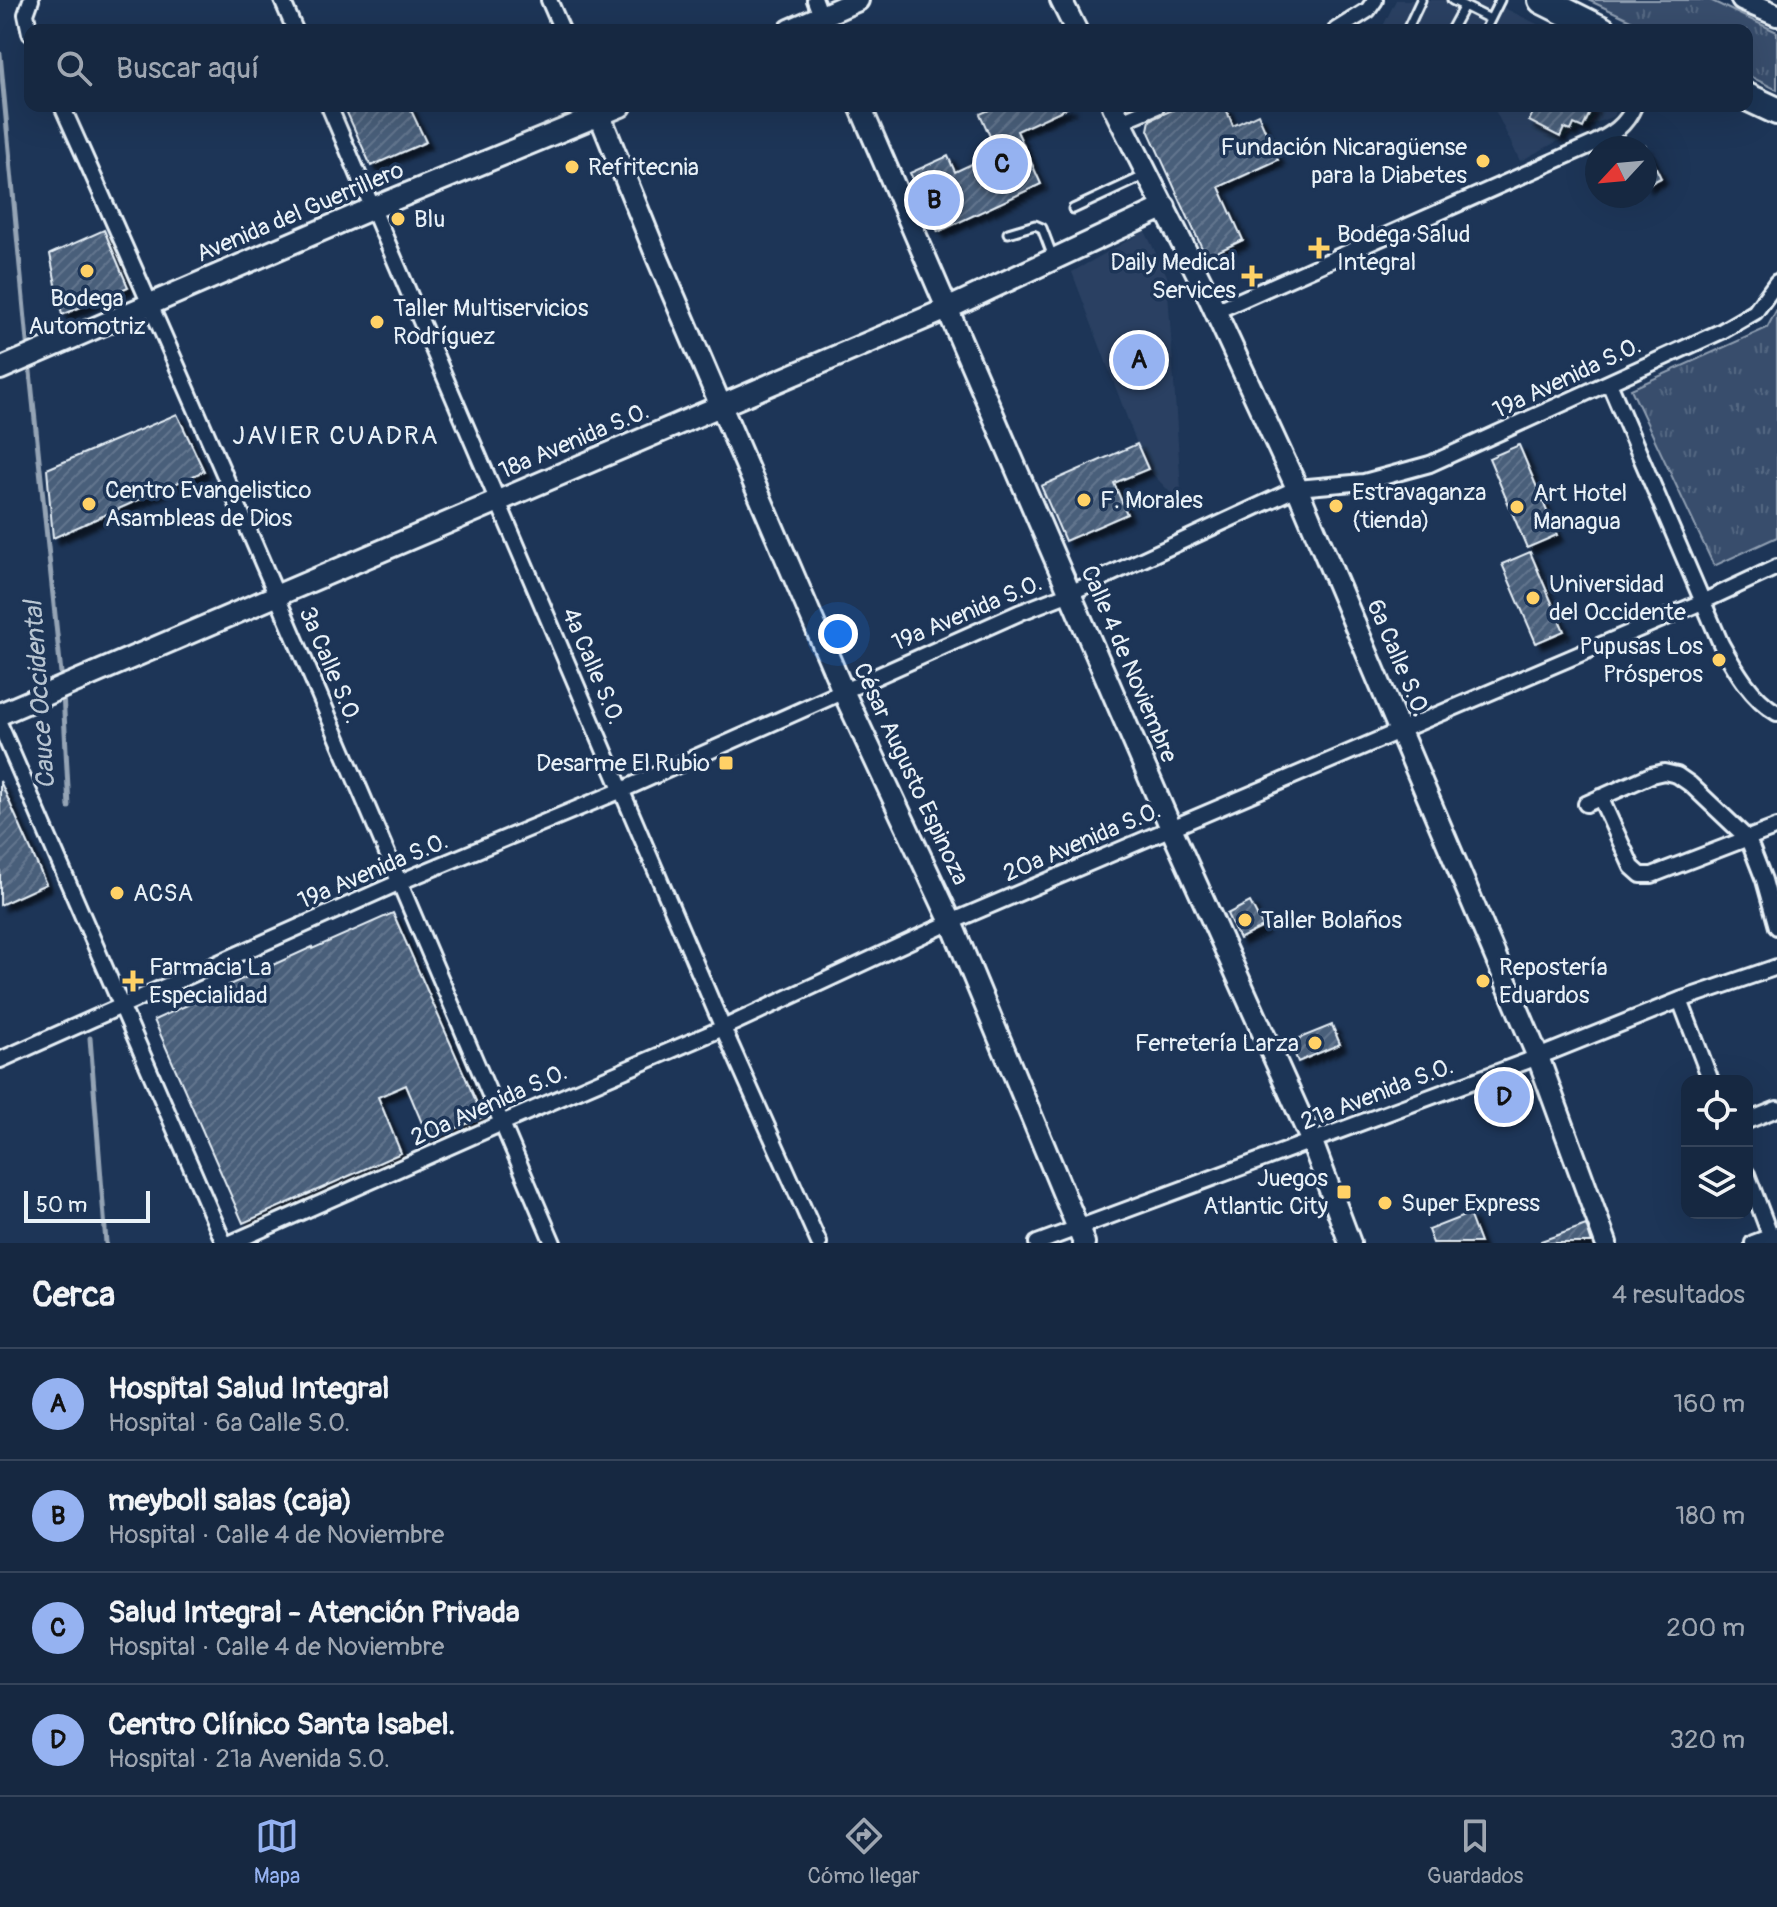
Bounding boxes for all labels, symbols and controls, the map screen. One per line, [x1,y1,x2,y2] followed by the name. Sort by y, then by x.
[24,24,1753,112] search box
[52,46,96,90] icon: search
[116,50,259,87] text: Buscar aquí
[1220,133,1467,190] place label: Fundación Nicaragüense para la Diabetes
[976,134,1028,194] pin: C
[1585,136,1657,208] north arrow
[1474,152,1492,170] marker: Fundación Nicaragüense para la Diabetes
[588,153,699,182] place label: Refritecnia
[192,155,408,269] street label: Avenida del Guerrillero
[563,158,581,176] marker: Refritecnia
[908,170,960,230] pin: B
[414,205,445,234] place label: Blu
[389,210,407,228] marker: Blu
[1337,220,1470,277] place label: Bodega Salud Integral
[1308,237,1330,259] marker: Bodega Salud Integral
[1110,248,1236,305] place label: Daily Medical Services
[78,262,96,280] marker: Bodega Automotriz
[1243,267,1261,285] marker: Daily Medical Services
[28,284,146,341] place label: Bodega Automotriz
[393,294,589,351] place label: Taller Multiservicios Rodríguez
[368,313,386,331] marker: Taller Multiservicios Rodríguez
[1113,330,1165,390] pin: A
[1488,331,1646,425] street label: 19a Avenida S.O.
[495,396,653,486] street label: 18a Avenida S.O.
[232,420,440,452] district label: JAVIER CUADRA
[105,476,311,533] place label: Centro Evangelistico Asambleas de Dios
[1352,478,1486,535] place label: Estravaganza (tienda)
[1533,479,1627,536] place label: Art Hotel Managua
[1100,486,1203,515] place label: F. Morales
[1075,491,1093,509] marker: F. Morales
[80,495,98,513] marker: Centro Evangelistico Asambleas de Dios
[1327,497,1345,515] marker: Estravaganza (tienda)
[1508,498,1526,516] marker: Art Hotel Managua
[1074,561,1184,767] street label: Calle 4 de Noviembre
[888,568,1046,658] street label: 19a Avenida S.O.
[1549,570,1686,627] place label: Universidad del Occidente
[1524,589,1542,607] marker: Universidad del Occidente
[1360,595,1436,721] street label: 6a Calle S.O.
[17,597,63,790] water label: Cauce Occidental
[292,602,368,728] street label: 3a Calle S.O.
[555,603,631,729] street label: 4a Calle S.O.
[818,614,858,654] your location
[1579,632,1703,689] place label: Pupusas Los Prósperos
[1710,651,1728,669] marker: Pupusas Los Prósperos
[847,658,975,890] street label: César Augusto Espinoza
[536,749,710,778] place label: Desarme El Rubio
[717,754,735,772] marker: Desarme El Rubio
[999,796,1165,888] street label: 20a Avenida S.O.
[294,826,452,916] street label: 19a Avenida S.O.
[133,879,193,908] place label: ACSA
[108,884,126,902] marker: ACSA
[1261,906,1402,935] place label: Taller Bolaños
[1236,911,1254,929] marker: Taller Bolaños
[149,953,272,1010] place label: Farmacia La Especialidad
[1499,953,1608,1010] place label: Repostería Eduardos
[124,972,142,990] marker: Farmacia La Especialidad
[1474,972,1492,990] marker: Repostería Eduardos
[1135,1029,1299,1058] place label: Ferretería Larza
[1306,1034,1324,1052] marker: Ferretería Larza
[1297,1052,1457,1136] street label: 21a Avenida S.O.
[406,1058,572,1152] street label: 20a Avenida S.O.
[1478,1067,1530,1127] pin: D
[1681,1075,1753,1219] map controls
[1681,1075,1753,1147] button: locate
[1681,1147,1753,1219] button: layers
[1203,1164,1328,1221] place label: Juegos Atlantic City
[1335,1183,1353,1201] marker: Juegos Atlantic City
[24,1187,150,1223] scale bar
[1401,1189,1540,1218] place label: Super Express
[36,1191,87,1219] text: 50 m
[1376,1194,1394,1212] marker: Super Express
[32,1274,115,1317] text: Cerca
[1612,1279,1745,1311] text: 4 resultados
[108,1370,390,1407] text: Hospital Salud Integral
[50,1388,66,1420] text: A
[1673,1388,1745,1420] text: 160 m
[108,1407,350,1439] text: Hospital · 6a Calle S.O.
[108,1482,352,1519] text: meyboll salas (caja)
[51,1500,65,1532] text: B
[1675,1500,1745,1532] text: 180 m
[108,1519,444,1551] text: Hospital · Calle 4 de Noviembre
[108,1594,520,1631] text: Salud Integral - Atención Privada
[50,1612,66,1644] text: C
[1666,1612,1745,1644] text: 200 m
[108,1631,444,1663] text: Hospital · Calle 4 de Noviembre
[108,1706,455,1743] text: Centro Clínico Santa Isabel.
[50,1724,66,1756] text: D
[1669,1724,1745,1756] text: 320 m
[108,1743,390,1775] text: Hospital · 21a Avenida S.O.
[254,1814,300,1890] tab: Mapa
[808,1814,920,1890] tab: Cómo llegar
[1427,1814,1523,1890] tab: Guardados

